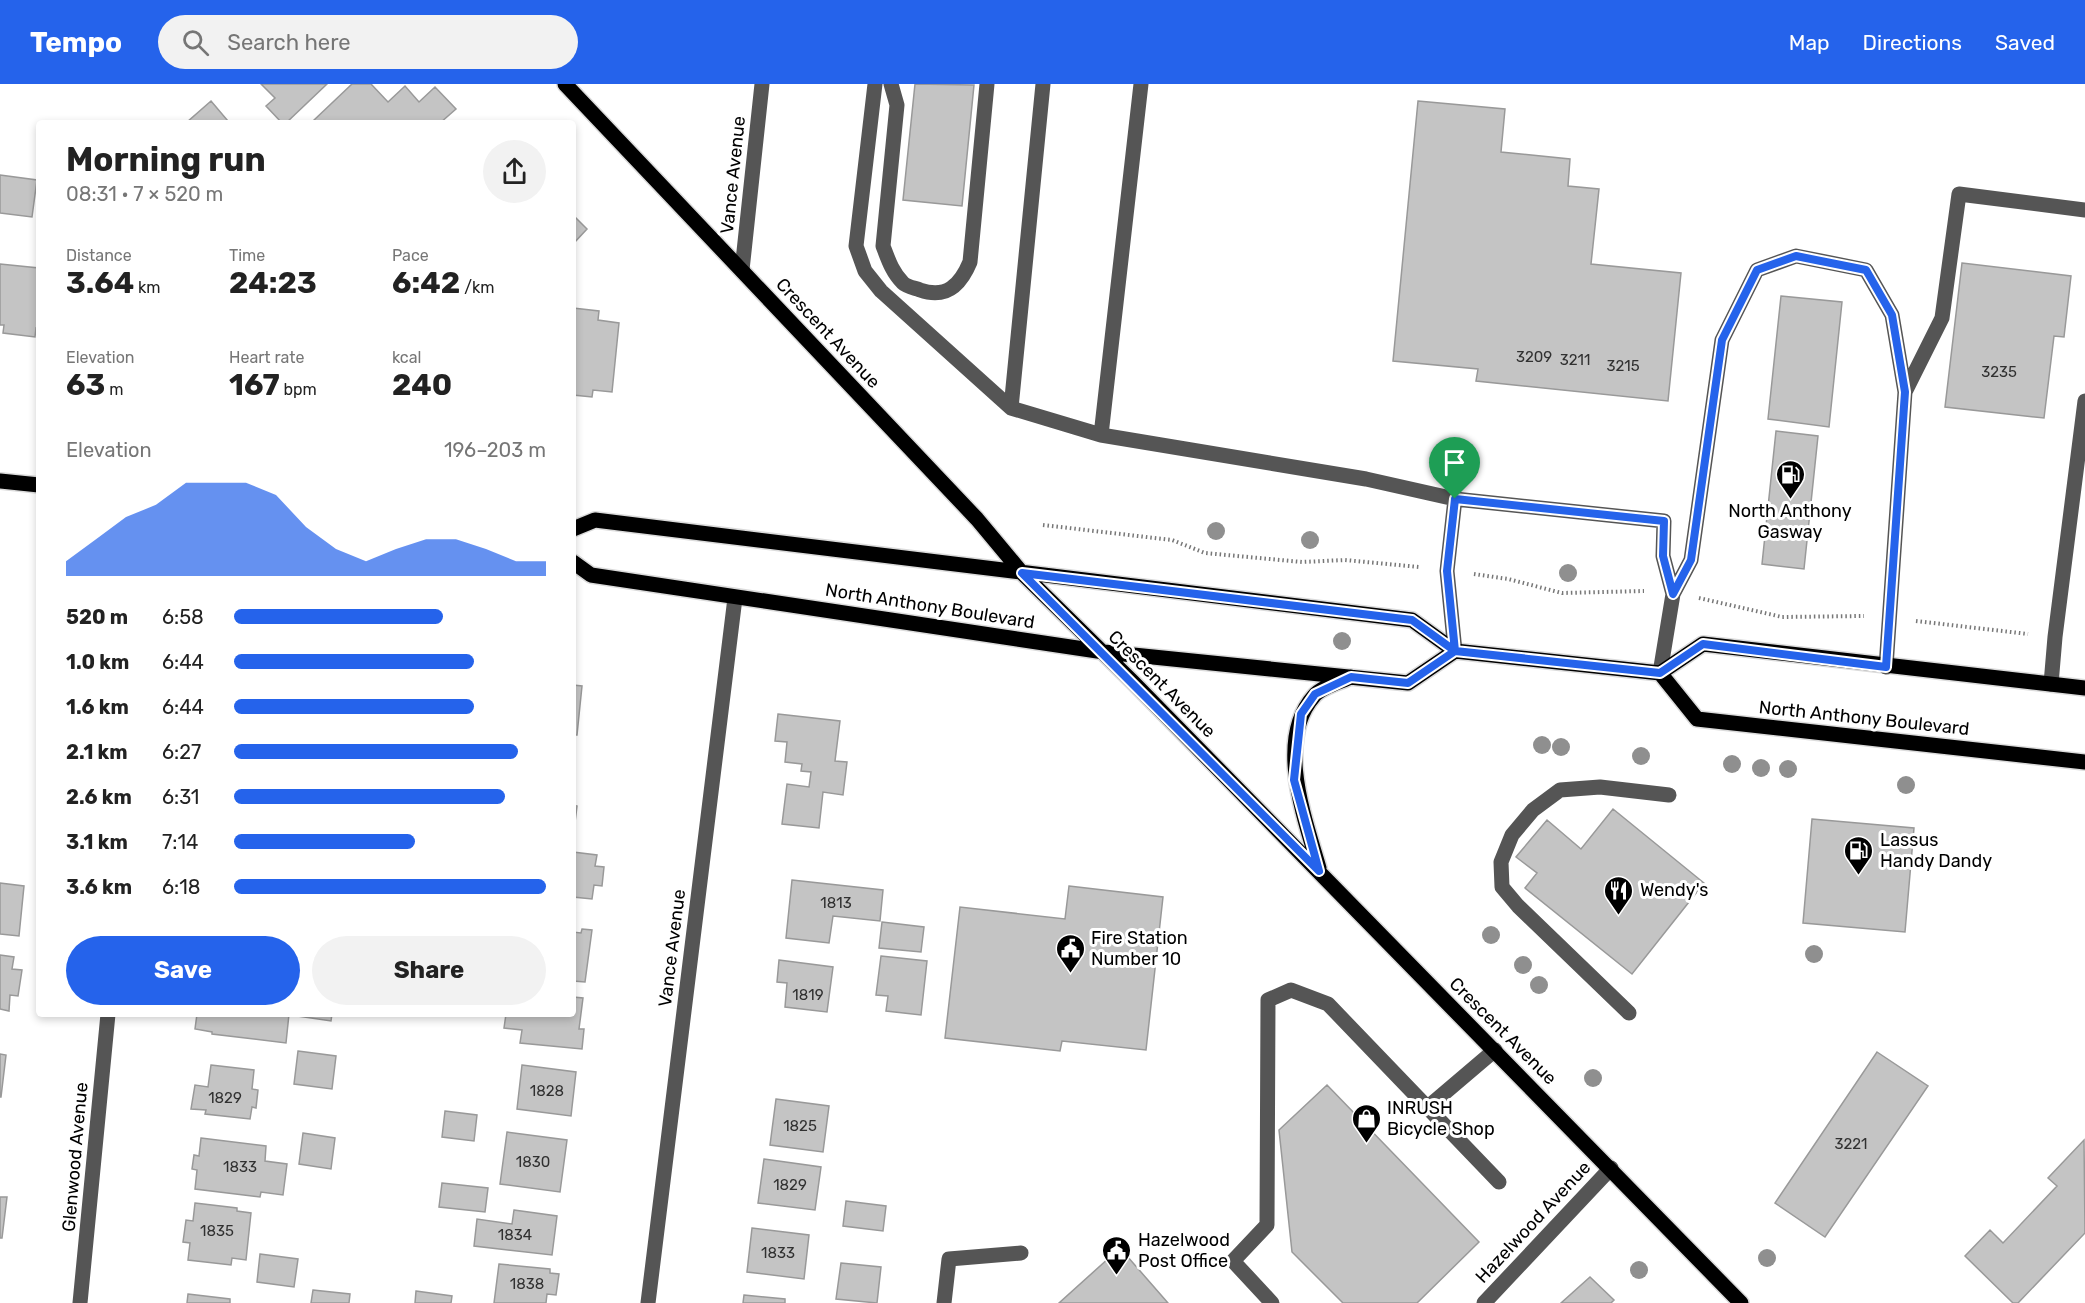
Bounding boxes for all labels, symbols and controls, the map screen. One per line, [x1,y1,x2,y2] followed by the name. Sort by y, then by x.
[158,15,578,69] search box
[30,26,122,59] text: Tempo
[179,26,212,59] icon: search
[227,29,351,56] text: Search here
[1789,30,1830,55] text: Map
[1863,30,1962,55] text: Directions
[1995,30,2055,55] text: Saved
[716,115,750,235] street label: Vance Avenue
[66,140,266,179] text: Morning run
[483,140,546,203] button: share
[66,182,223,206] text: 08:31 · 7 × 520 m
[66,246,132,265] text: Distance
[229,246,265,265] text: Time
[392,246,429,265] text: Pace
[66,265,134,301] text: 3.64
[229,265,317,301] text: 24:23
[392,265,460,301] text: 6:42
[771,273,885,393] street label: Crescent Avenue
[134,278,161,297] text: km
[460,278,494,297] text: /km
[66,348,135,367] text: Elevation
[229,348,304,367] text: Heart rate
[392,348,421,367] text: kcal
[1516,348,1552,366] house number: 3209
[1560,351,1590,369] house number: 3211
[1606,357,1640,375] house number: 3215
[1981,363,2017,381] house number: 3235
[66,367,105,403] text: 63
[229,367,280,403] text: 167
[392,367,452,403] text: 240
[105,380,123,399] text: m
[280,380,317,399] text: bpm
[1429,437,1480,499] pin
[66,438,152,462] text: Elevation
[444,438,546,462] text: 196–203 m
[1438,446,1471,479] icon: arrive
[1774,458,1806,500] fuel station icon: North Anthony Gasway
[1728,500,1852,543] place label: North Anthony Gasway
[824,579,1036,633] street label: North Anthony Boulevard
[66,605,128,629] text: 520 m
[162,605,204,629] text: 6:58
[1104,626,1220,742] street label: Crescent Avenue
[66,650,129,674] text: 1.0 km
[162,650,204,674] text: 6:44
[66,695,129,719] text: 1.6 km
[162,695,204,719] text: 6:44
[1758,696,1970,740] street label: North Anthony Boulevard
[66,740,128,764] text: 2.1 km
[162,740,201,764] text: 6:27
[66,785,132,809] text: 2.6 km
[162,785,199,809] text: 6:31
[1880,829,1992,872] place label: Lassus Handy Dandy
[66,830,128,854] text: 3.1 km
[162,830,198,854] text: 7:14
[1843,834,1875,876] fuel station icon: Lassus Handy Dandy
[1603,874,1635,916] restaurant icon: Wendy's
[66,875,132,899] text: 3.6 km
[162,875,200,899] text: 6:18
[1640,879,1708,901] place label: Wendy's
[654,888,690,1008] street label: Vance Avenue
[820,894,852,912] house number: 1813
[1091,927,1188,970] place label: Fire Station Number 10
[1054,932,1086,974] public building icon: Fire Station Number 10
[66,936,300,1005] button: Save
[312,936,546,1005] button: Share
[1445,973,1561,1089] street label: Crescent Avenue
[792,986,824,1004] house number: 1819
[58,1081,92,1233] street label: Glenwood Avenue
[530,1082,564,1100] house number: 1828
[208,1089,242,1107] house number: 1829
[1387,1097,1495,1140] place label: INRUSH Bicycle Shop
[1350,1102,1382,1144] shop icon: INRUSH Bicycle Shop
[783,1117,817,1135] house number: 1825
[1834,1135,1868,1153] house number: 3221
[516,1153,550,1171] house number: 1830
[1471,1156,1595,1288] street label: Hazelwood Avenue
[223,1158,257,1176] house number: 1833
[773,1176,807,1194] house number: 1829
[200,1222,234,1240] house number: 1835
[498,1226,532,1244] house number: 1834
[1138,1229,1230,1272] place label: Hazelwood Post Office
[1101,1234,1133,1276] public building icon: Hazelwood Post Office
[761,1244,795,1262] house number: 1833
[510,1275,544,1293] house number: 1838

